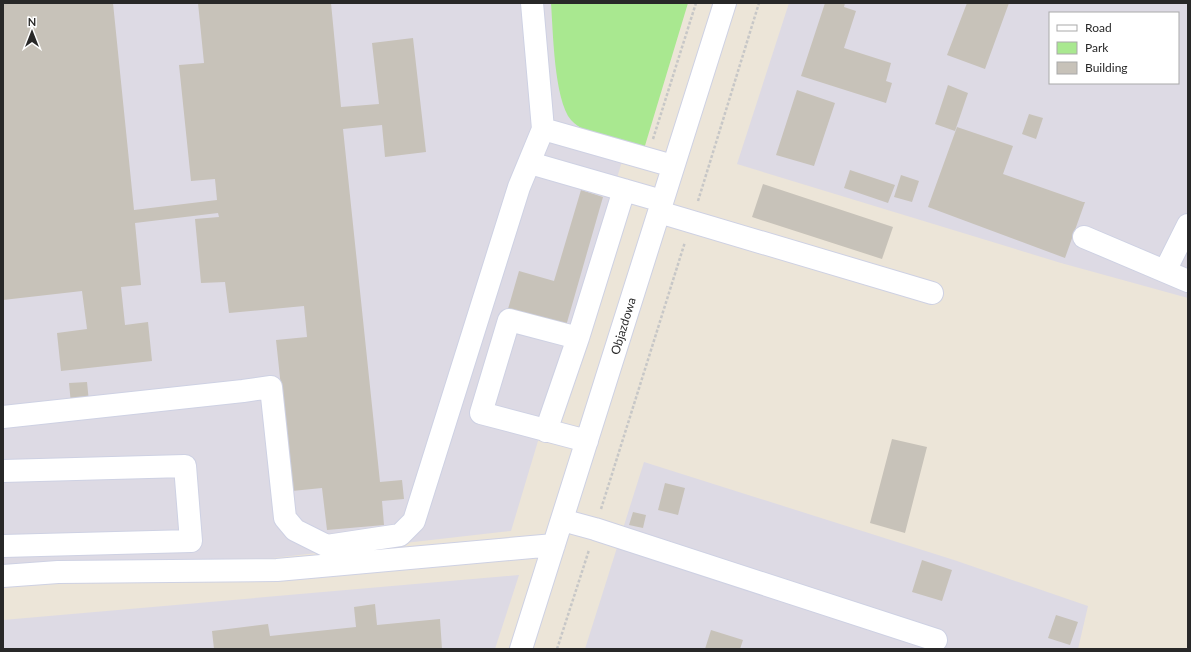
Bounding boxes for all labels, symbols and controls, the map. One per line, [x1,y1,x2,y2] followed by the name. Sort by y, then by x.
[12,12,52,52] north arrow
[1049,12,1179,84] legend
[28,15,36,28] text: N
[1085,20,1112,35] text: Road
[1085,40,1109,55] text: Park
[1085,60,1128,75] text: Building
[607,295,639,356] street label: Objazdowa

